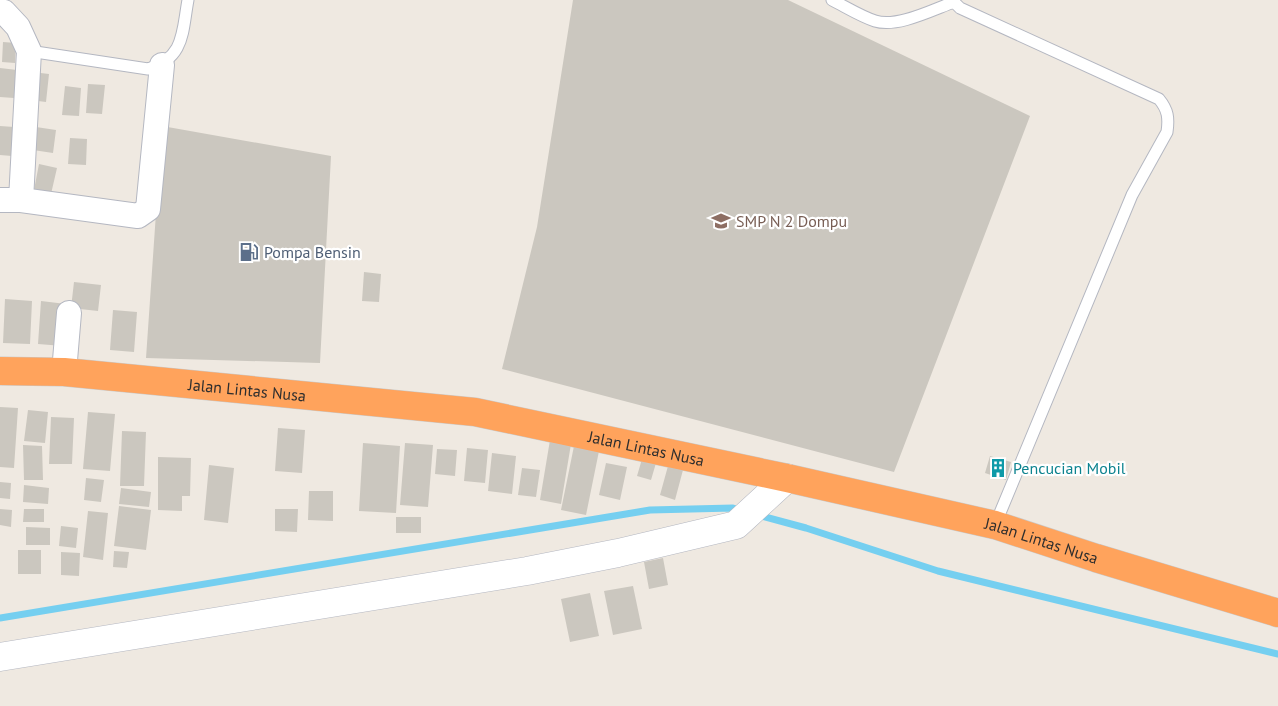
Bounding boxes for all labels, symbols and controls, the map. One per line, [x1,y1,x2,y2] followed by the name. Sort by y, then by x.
[710,210,732,232] school or university icon: SMP N 2 Dompu
[736,211,847,231] place label: SMP N 2 Dompu
[238,241,260,263] fuel station icon: Pompa Bensin
[264,242,361,262] place label: Pompa Bensin
[186,374,307,405] street label: Jalan Lintas Nusa
[585,426,706,470] street label: Jalan Lintas Nusa
[987,457,1009,479] building icon: Pencucian Mobil
[1013,458,1126,478] place label: Pencucian Mobil
[982,513,1101,568] street label: Jalan Lintas Nusa

